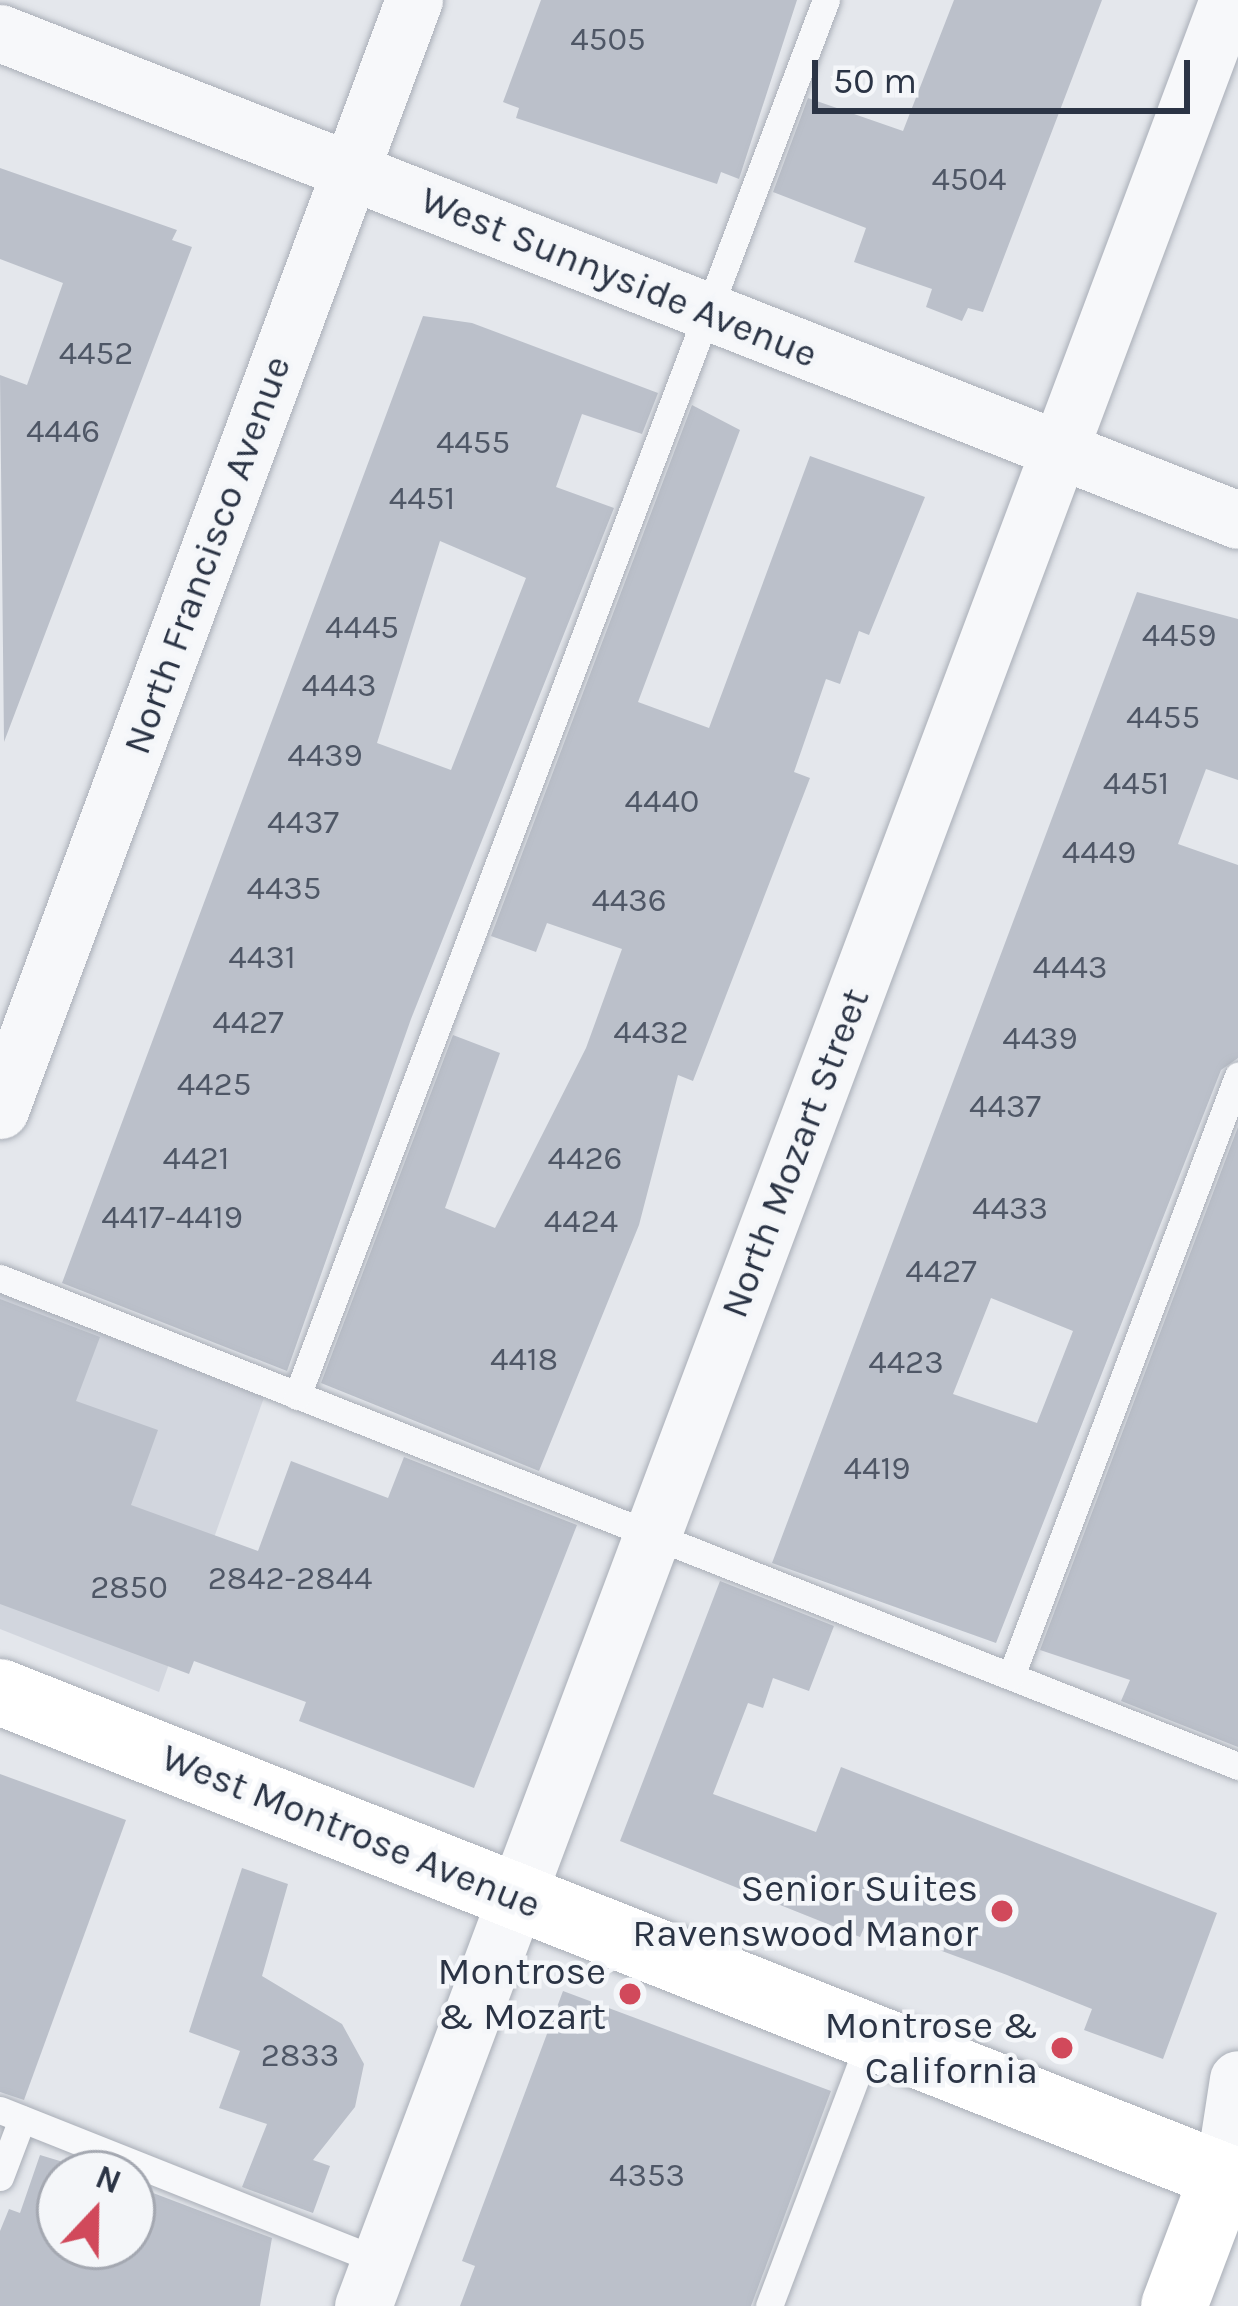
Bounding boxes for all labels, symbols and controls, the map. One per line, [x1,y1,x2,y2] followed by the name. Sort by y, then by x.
[570,20,646,60] house number: 4505
[818,36,1196,110] scale bar
[833,60,917,102] text: 50 m
[931,160,1007,200] house number: 4504
[414,176,824,378] street label: West Sunnyside Avenue
[59,334,133,374] house number: 4452
[113,349,301,761] street label: North Francisco Avenue
[26,412,100,452] house number: 4446
[436,423,510,463] house number: 4455
[389,479,455,519] house number: 4451
[325,608,399,648] house number: 4445
[1142,616,1216,656] house number: 4459
[302,666,376,706] house number: 4443
[1126,698,1200,738] house number: 4455
[287,736,363,776] house number: 4439
[1103,764,1169,804] house number: 4451
[625,782,699,822] house number: 4440
[267,803,339,843] house number: 4437
[1062,833,1136,873] house number: 4449
[247,869,321,909] house number: 4435
[591,881,667,921] house number: 4436
[228,938,296,978] house number: 4431
[1033,948,1107,988] house number: 4443
[711,982,879,1324] street label: North Mozart Street
[212,1003,284,1043] house number: 4427
[613,1013,689,1053] house number: 4432
[1002,1019,1078,1059] house number: 4439
[177,1065,251,1105] house number: 4425
[969,1087,1041,1127] house number: 4437
[163,1139,229,1179] house number: 4421
[548,1139,622,1179] house number: 4426
[972,1189,1048,1229] house number: 4433
[101,1198,243,1238] house number: 4417-4419
[544,1202,618,1242] house number: 4424
[905,1252,977,1292] house number: 4427
[490,1340,558,1380] house number: 4418
[868,1343,944,1383] house number: 4423
[844,1449,910,1489] house number: 4419
[208,1559,372,1599] house number: 2842-2844
[90,1568,168,1608] house number: 2850
[155,1734,547,1928] street label: West Montrose Avenue
[632,1866,978,1957] place label: Senior Suites Ravenswood Manor
[989,1898,1015,1924] marker: Senior Suites Ravenswood Manor
[438,1949,606,2040] place label: Montrose & Mozart
[617,1981,643,2007] marker: Montrose & Mozart
[825,2003,1038,2094] place label: Montrose & California
[1049,2035,1075,2061] marker: Montrose & California
[261,2036,339,2076] house number: 2833
[36,2150,156,2270] north arrow
[609,2156,685,2196] house number: 4353
[90,2157,126,2201] text: N

